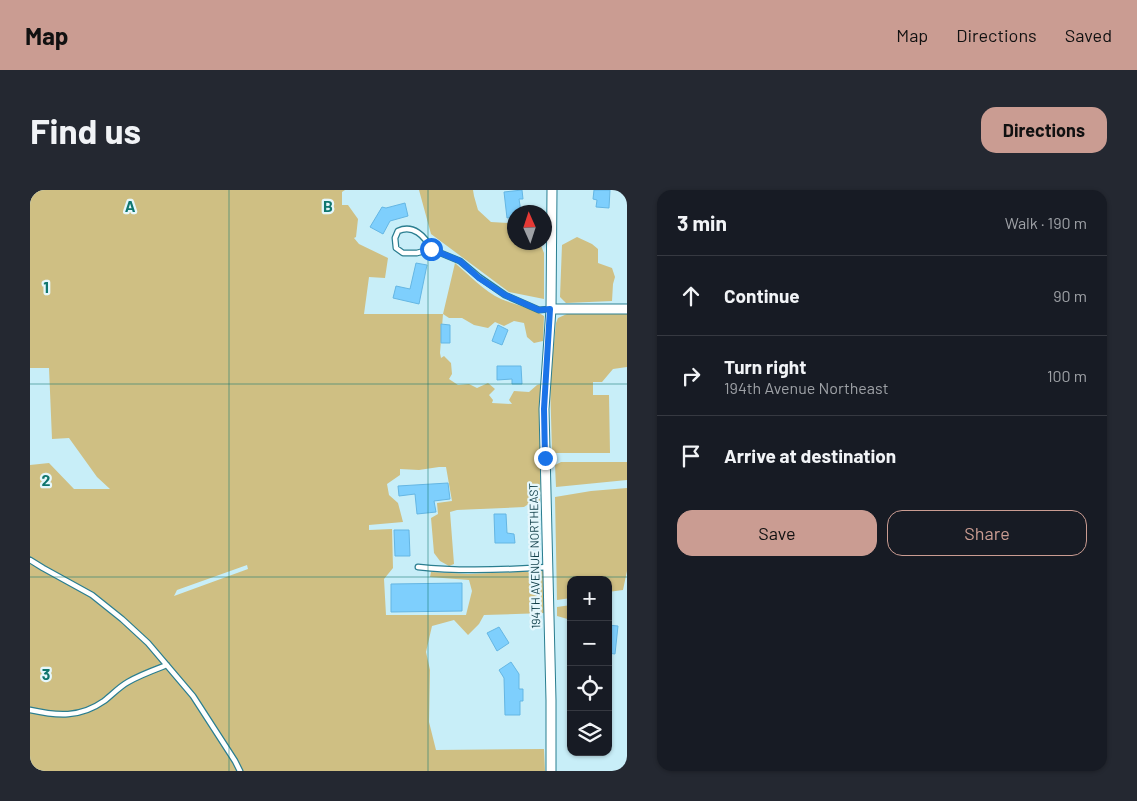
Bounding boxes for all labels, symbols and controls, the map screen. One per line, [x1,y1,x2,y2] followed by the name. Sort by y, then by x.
[25,21,68,50] text: Map
[896,24,928,46] text: Map
[956,24,1037,46] text: Directions
[1065,24,1112,46] text: Saved
[981,107,1107,153] button: Directions
[30,109,141,151] text: Find us
[125,196,136,215] text: A
[323,196,333,215] text: B
[507,205,552,250] north arrow
[677,210,727,235] text: 3 min
[1005,213,1087,232] text: Walk · 190 m
[420,238,443,261] route start
[43,277,49,296] text: 1
[677,282,705,310] icon: ahead
[724,284,800,307] text: Continue
[1053,286,1087,305] text: 90 m
[724,355,806,378] text: Turn right
[677,362,705,390] icon: right
[1047,366,1087,385] text: 100 m
[724,378,889,397] text: 194th Avenue Northeast
[677,442,705,470] icon: arrive
[724,444,896,467] text: Arrive at destination
[534,447,557,470] route end
[42,470,51,489] text: 2
[526,483,542,629] street label: 194TH AVENUE NORTHEAST
[677,510,877,556] button: Save
[887,510,1087,556] button: Share
[567,576,612,756] map controls
[567,576,612,621] button: +
[567,621,612,666] button: −
[42,664,50,683] text: 3
[567,666,612,711] button: locate
[567,711,612,756] button: layers

